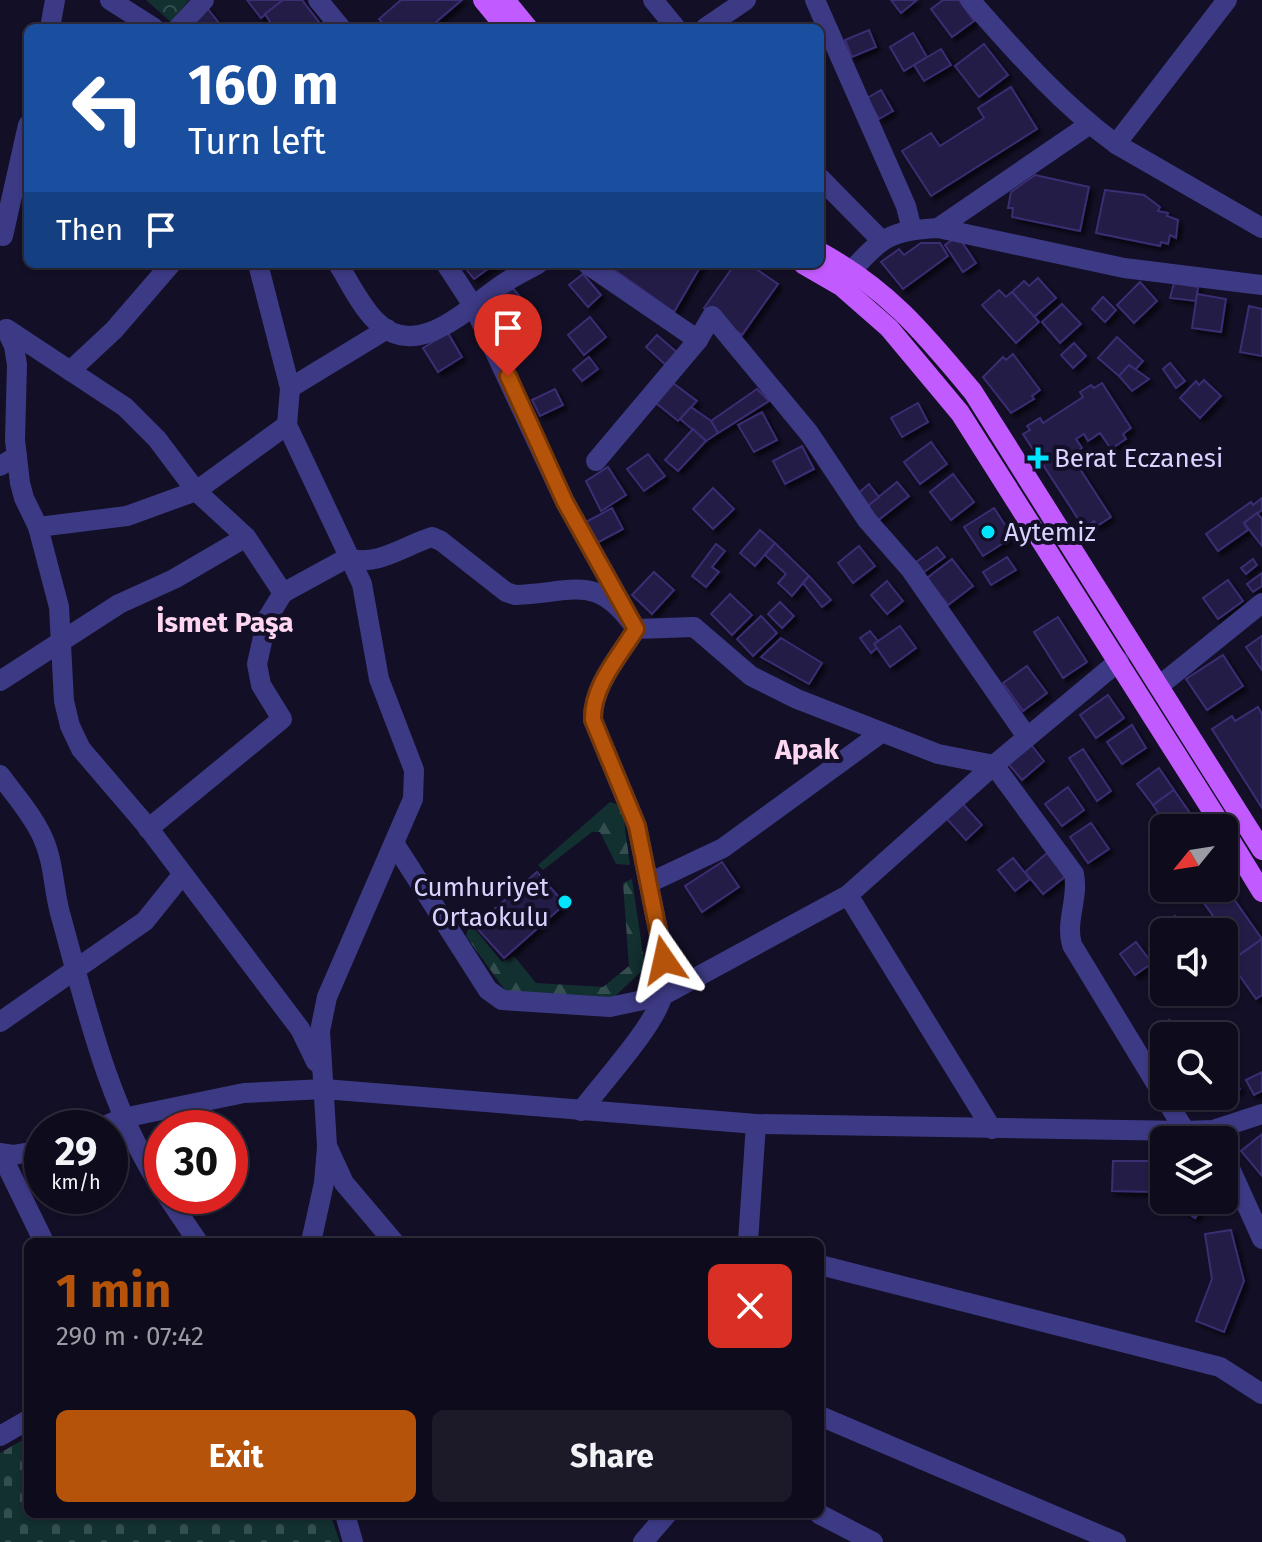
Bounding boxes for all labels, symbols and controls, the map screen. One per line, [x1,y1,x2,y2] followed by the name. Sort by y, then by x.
[188,52,339,119] text: 160 m
[56,56,160,160] icon: left
[188,120,326,164] text: Turn left
[139,208,183,252] icon: arrive
[56,212,123,248] text: Then
[474,294,542,376] pin
[486,306,530,350] icon: arrive
[1054,443,1223,474] place label: Berat Eczanesi
[1029,449,1047,467] marker: Berat Eczanesi
[1004,517,1096,548] place label: Aytemiz
[979,523,997,541] marker: Aytemiz
[156,606,294,639] district label: İsmet Paşa
[774,733,839,766] district label: Apak
[1150,814,1238,902] north arrow
[1150,814,1238,1214] map controls
[413,872,550,933] place label: Cumhuriyet Ortaokulu
[556,893,574,911] marker: Cumhuriyet Ortaokulu
[622,918,706,1002] position arrow
[1150,918,1238,1006] button: sound
[1150,1022,1238,1110] button: search
[144,1110,248,1214] speed limit sign: 30
[1150,1126,1238,1214] button: layers
[55,1128,97,1176] text: 29
[51,1170,101,1194] text: km/h
[56,1262,171,1320] text: 1 min
[708,1264,792,1348] button: close
[56,1321,204,1352] text: 290 m · 07:42
[56,1410,416,1502] button: Exit
[432,1410,792,1502] button: Share

